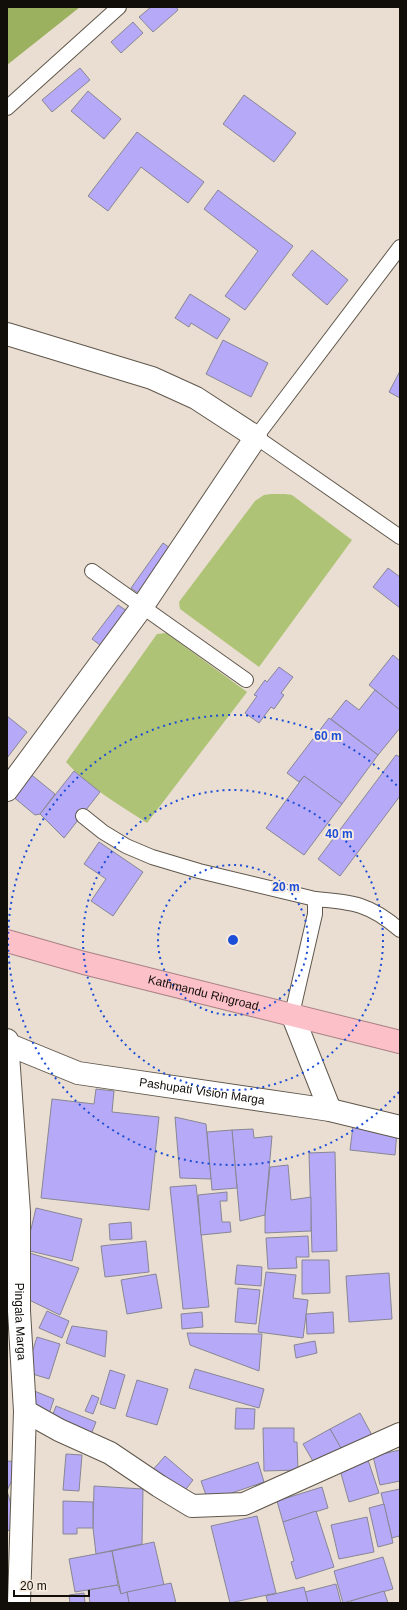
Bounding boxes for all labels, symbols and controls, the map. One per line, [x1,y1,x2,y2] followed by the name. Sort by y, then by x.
[314,729,342,743] text: 60 m
[325,827,353,841] text: 40 m
[272,880,300,894] text: 20 m
[226,933,240,947] centre of rings
[146,972,260,1013] street label: Kathmandu Ringroad
[138,1075,266,1107] street label: Pashupati Vision Marga
[12,1283,29,1361] street label: Pingala Marga
[14,1572,89,1598] scale bar
[20,1579,47,1593] text: 20 m

